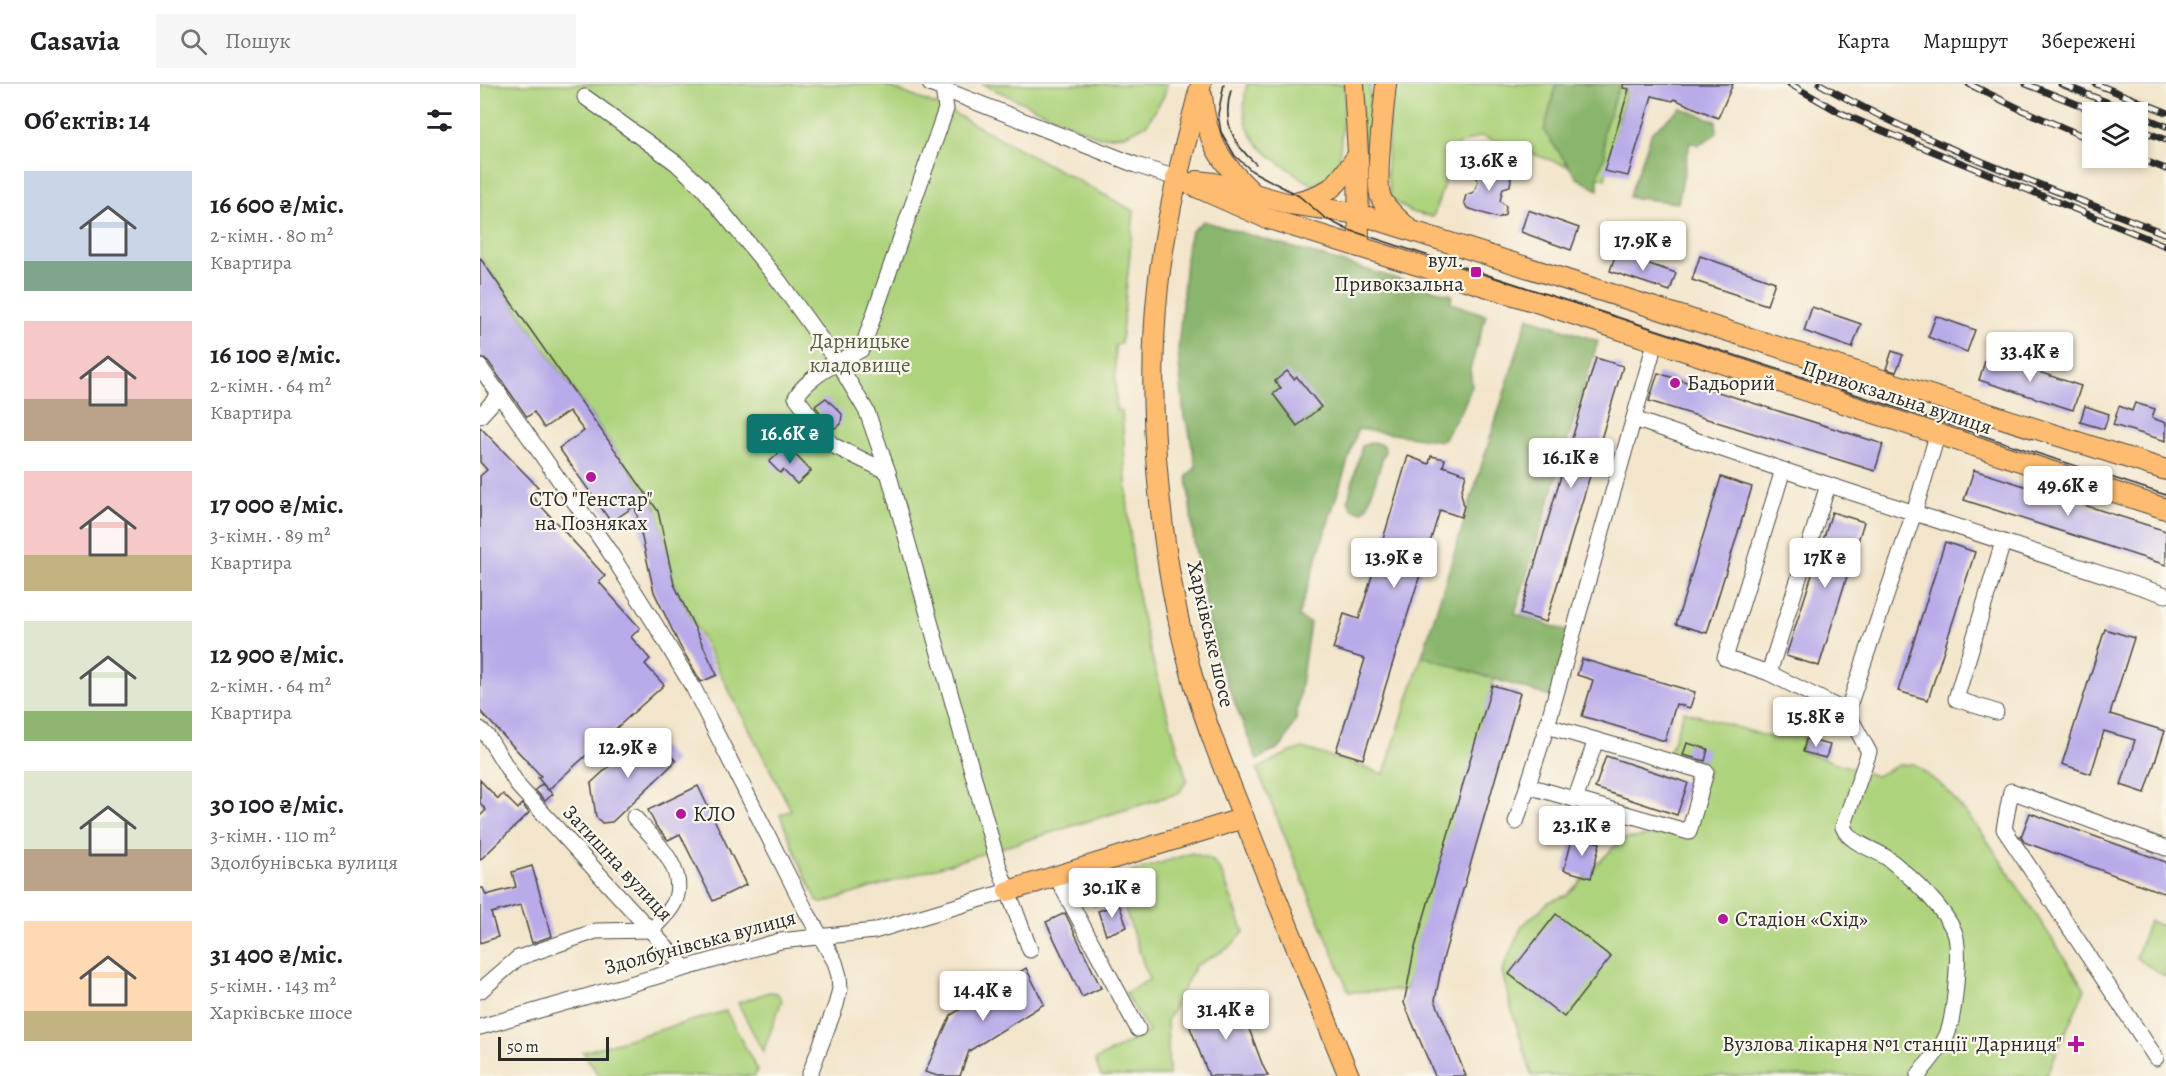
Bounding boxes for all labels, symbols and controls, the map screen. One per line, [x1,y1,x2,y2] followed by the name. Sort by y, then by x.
[156,14,576,68] search box
[30,22,120,60] text: Casavia
[177,25,210,58] icon: search
[225,26,291,56] text: Пошук
[1837,27,1890,55] text: Карта
[1923,27,2008,55] text: Маршрут
[2041,27,2136,55] text: Збережені
[2082,102,2148,168] map controls
[2082,102,2148,168] button: layers
[24,103,150,138] text: Об’єктів: 14
[423,104,456,137] icon: filters
[1434,141,1544,192] pin: 13.6K ₴
[1460,147,1518,174] text: 13.6K ₴
[210,187,344,222] text: 16 600 ₴/міс.
[72,195,144,267] icon: home
[1588,221,1698,272] pin: 17.9K ₴
[210,222,333,249] text: 2-кімн. · 80 m²
[1614,227,1672,254] text: 17.9K ₴
[1334,246,1464,298] place label: вул. Привокзальна
[210,249,292,276] text: Квартира
[1469,265,1483,279] marker: вул. Привокзальна
[809,327,911,379] park label: Дарницьке кладовище
[1975,332,2085,383] pin: 33.4K ₴
[210,337,341,372] text: 16 100 ₴/міс.
[2000,338,2060,365] text: 33.4K ₴
[72,345,144,417] icon: home
[1798,353,1996,441] street label: Привокзальна вулиця
[1687,369,1775,397] place label: Бадьорий
[210,372,331,399] text: 2-кімн. · 64 m²
[1668,376,1682,390] marker: Бадьорий
[210,399,292,426] text: Квартира
[735,414,845,465] pin: 16.6K ₴
[761,420,819,447] text: 16.6K ₴
[1516,438,1626,489] pin: 16.1K ₴
[1543,444,1599,471] text: 16.1K ₴
[2013,466,2123,517] pin: 49.6K ₴
[584,470,598,484] marker: СТО "Генстар" на Позняках
[2038,472,2098,499] text: 49.6K ₴
[529,485,653,537] place label: СТО "Генстар" на Позняках
[210,487,344,522] text: 17 000 ₴/міс.
[72,495,144,567] icon: home
[210,522,331,549] text: 3-кімн. · 89 m²
[1339,538,1449,589] pin: 13.9K ₴
[1783,538,1867,589] pin: 17K ₴
[1365,544,1423,571] text: 13.9K ₴
[1803,544,1847,571] text: 17K ₴
[210,549,292,576] text: Квартира
[1181,558,1241,710] street label: Харківське шосе
[210,637,345,672] text: 12 900 ₴/міс.
[72,645,144,717] icon: home
[210,672,331,699] text: 2-кімн. · 64 m²
[1761,697,1871,748] pin: 15.8K ₴
[210,699,292,726] text: Квартира
[1787,703,1845,730] text: 15.8K ₴
[573,728,683,779] pin: 12.9K ₴
[599,734,657,761] text: 12.9K ₴
[210,787,344,822] text: 30 100 ₴/міс.
[72,795,144,867] icon: home
[557,799,679,927] street label: Затишна вулиця
[693,800,735,828] place label: КЛО
[1527,806,1637,857] pin: 23.1K ₴
[674,807,688,821] marker: КЛО
[1553,812,1611,839] text: 23.1K ₴
[210,822,336,849] text: 3-кімн. · 110 m²
[210,849,398,876] text: Здолбунівська вулиця
[1057,868,1167,919] pin: 30.1K ₴
[1083,874,1141,901] text: 30.1K ₴
[601,903,799,981] street label: Здолбунівська вулиця
[1735,905,1868,933] place label: Стадіон «Схід»
[1716,912,1730,926] marker: Стадіон «Схід»
[210,937,343,972] text: 31 400 ₴/міс.
[72,945,144,1017] icon: home
[928,971,1038,1022] pin: 14.4K ₴
[210,972,336,999] text: 5-кімн. · 143 m²
[954,977,1012,1004] text: 14.4K ₴
[1171,990,1281,1041] pin: 31.4K ₴
[1197,996,1255,1023] text: 31.4K ₴
[210,999,353,1026] text: Харківське шосе
[1722,1030,2062,1058] place label: Вузлова лікарня №1 станції "Дарниця"
[498,1034,609,1062] scale bar
[2067,1035,2085,1053] marker: Вузлова лікарня №1 станції "Дарниця"
[507,1036,539,1058] text: 50 m

